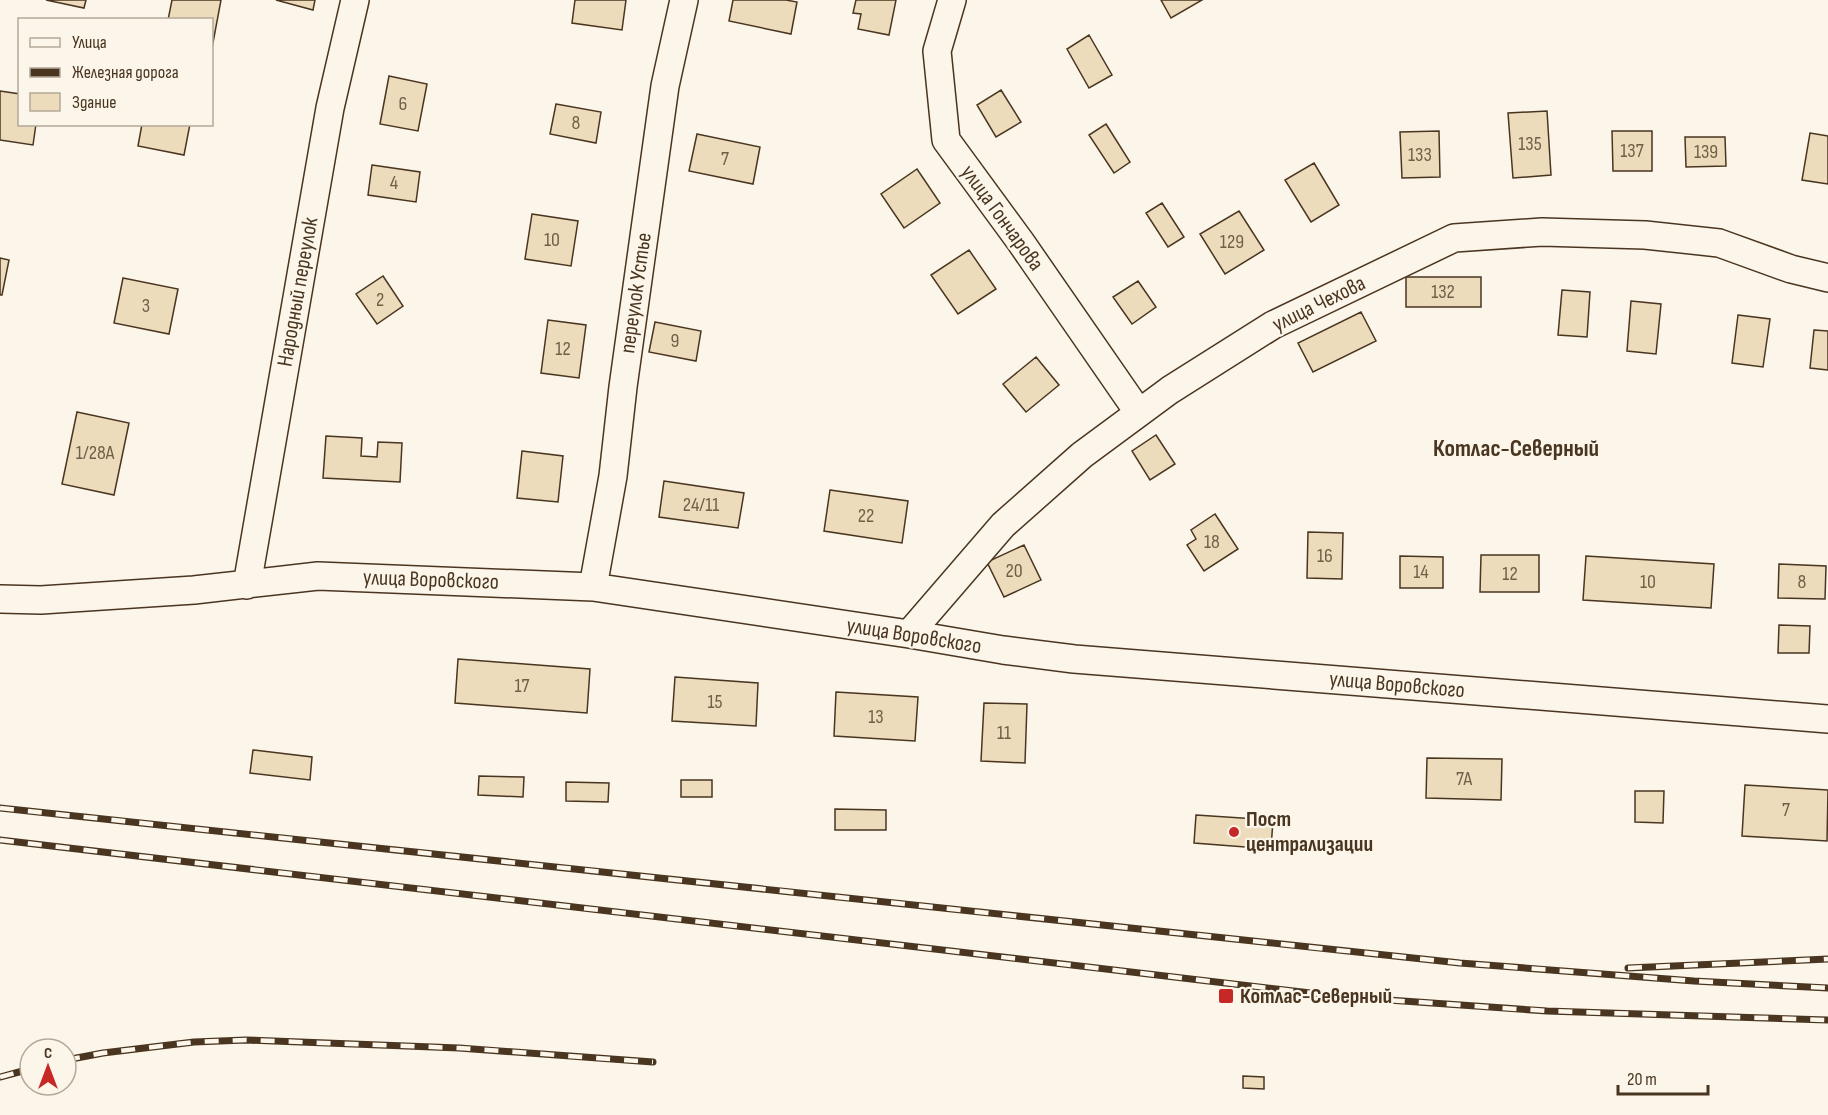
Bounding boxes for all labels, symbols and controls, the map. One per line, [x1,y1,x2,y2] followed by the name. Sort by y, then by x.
[18,18,213,126] legend
[72,32,107,53] text: Улица
[72,62,179,83] text: Железная дорога
[72,92,117,113] text: Здание
[399,92,407,116] house number: 6
[572,111,580,135] house number: 8
[1518,132,1542,156] house number: 135
[1620,139,1644,163] house number: 137
[1694,140,1718,164] house number: 139
[1408,143,1432,167] house number: 133
[721,147,729,171] house number: 7
[954,160,1050,276] street label: улица Гончарова
[390,171,398,195] house number: 4
[272,215,325,369] street label: Народный переулок
[544,228,560,252] house number: 10
[1220,230,1244,254] house number: 129
[614,231,658,355] street label: переулок Устье
[1268,270,1370,338] street label: улица Чехова
[1431,280,1455,304] house number: 132
[376,288,384,312] house number: 2
[142,294,150,318] house number: 3
[671,329,679,353] house number: 9
[555,337,571,361] house number: 12
[1433,434,1599,463] district label: Котлас-Северный
[76,441,115,465] house number: 1/28А
[683,493,719,517] house number: 24/11
[858,504,874,528] house number: 22
[1204,530,1220,554] house number: 18
[1317,544,1333,568] house number: 16
[1005,559,1023,583] house number: 20
[1413,560,1429,584] house number: 14
[1502,562,1518,586] house number: 12
[363,564,499,596] street label: улица Воровского
[1640,570,1656,594] house number: 10
[1798,570,1806,594] house number: 8
[845,612,983,660] street label: улица Воровского
[1328,666,1466,704] street label: улица Воровского
[515,674,529,698] house number: 17
[707,690,723,714] house number: 15
[868,705,884,729] house number: 13
[997,721,1011,745] house number: 11
[1456,767,1473,791] house number: 7А
[1782,798,1790,822] house number: 7
[1246,806,1373,858] place label: Пост централизации
[1227,825,1241,839] marker: Пост централизации
[1240,983,1392,1010] place label: Котлас-Северный
[1217,987,1235,1005] marker: Котлас-Северный
[18,1037,78,1097] north arrow
[44,1044,52,1063] text: С
[1618,1058,1708,1096] scale bar
[1627,1069,1657,1090] text: 20 m

